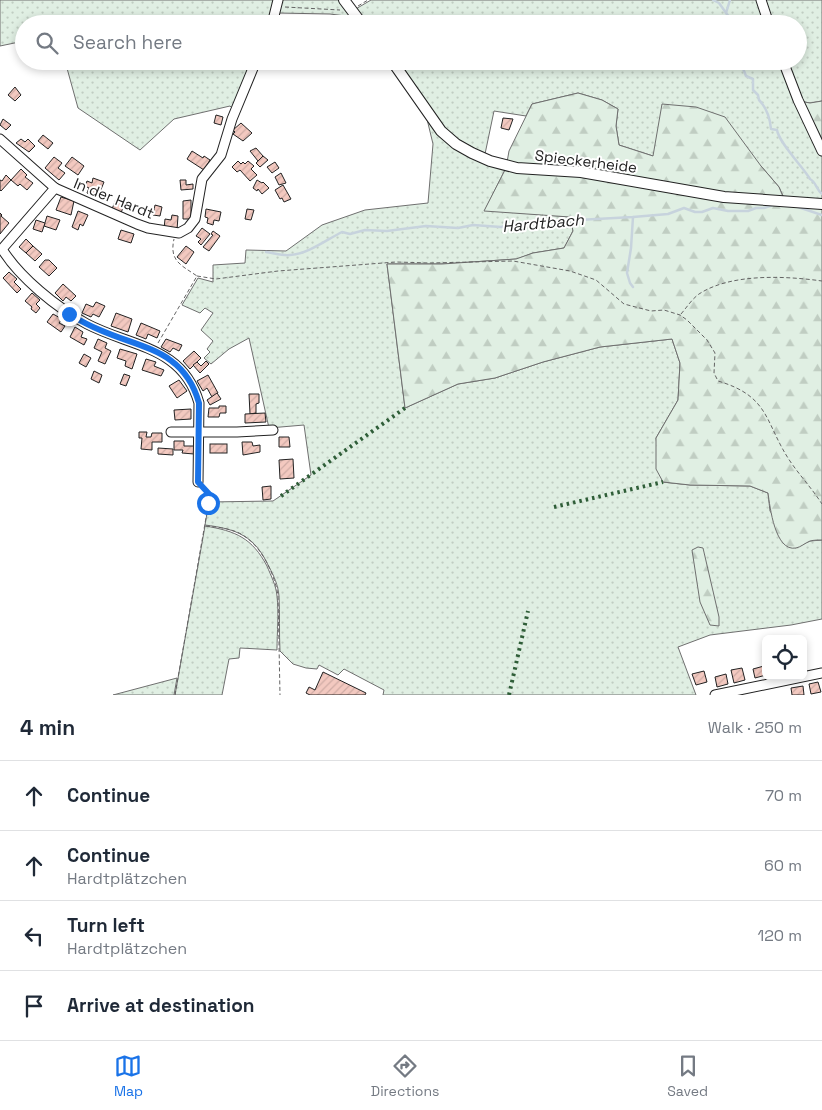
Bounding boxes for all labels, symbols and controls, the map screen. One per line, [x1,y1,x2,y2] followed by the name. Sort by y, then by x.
[15,15,807,70] search box
[33,29,61,57] icon: search
[73,30,183,55] text: Search here
[534,145,638,177] street label: Spieckerheide
[71,173,157,223] street label: In der Hardt
[501,209,586,237] water label: Hardtbach
[58,303,81,326] route end
[197,492,220,515] route start
[762,635,807,680] map controls
[762,635,807,680] button: locate
[20,714,75,741] text: 4 min
[708,717,802,738] text: Walk · 250 m
[20,782,48,810] icon: ahead
[67,783,150,808] text: Continue
[765,785,802,806] text: 70 m
[67,843,150,868] text: Continue
[20,852,48,880] icon: ahead
[764,855,802,876] text: 60 m
[67,868,187,889] text: Hardtplätzchen
[67,913,145,938] text: Turn left
[20,922,48,950] icon: left
[758,925,802,946] text: 120 m
[67,938,187,959] text: Hardtplätzchen
[20,992,48,1020] icon: arrive
[67,993,255,1018] text: Arrive at destination
[114,1052,143,1100] tab: Map
[371,1052,439,1100] tab: Directions
[667,1052,708,1100] tab: Saved

